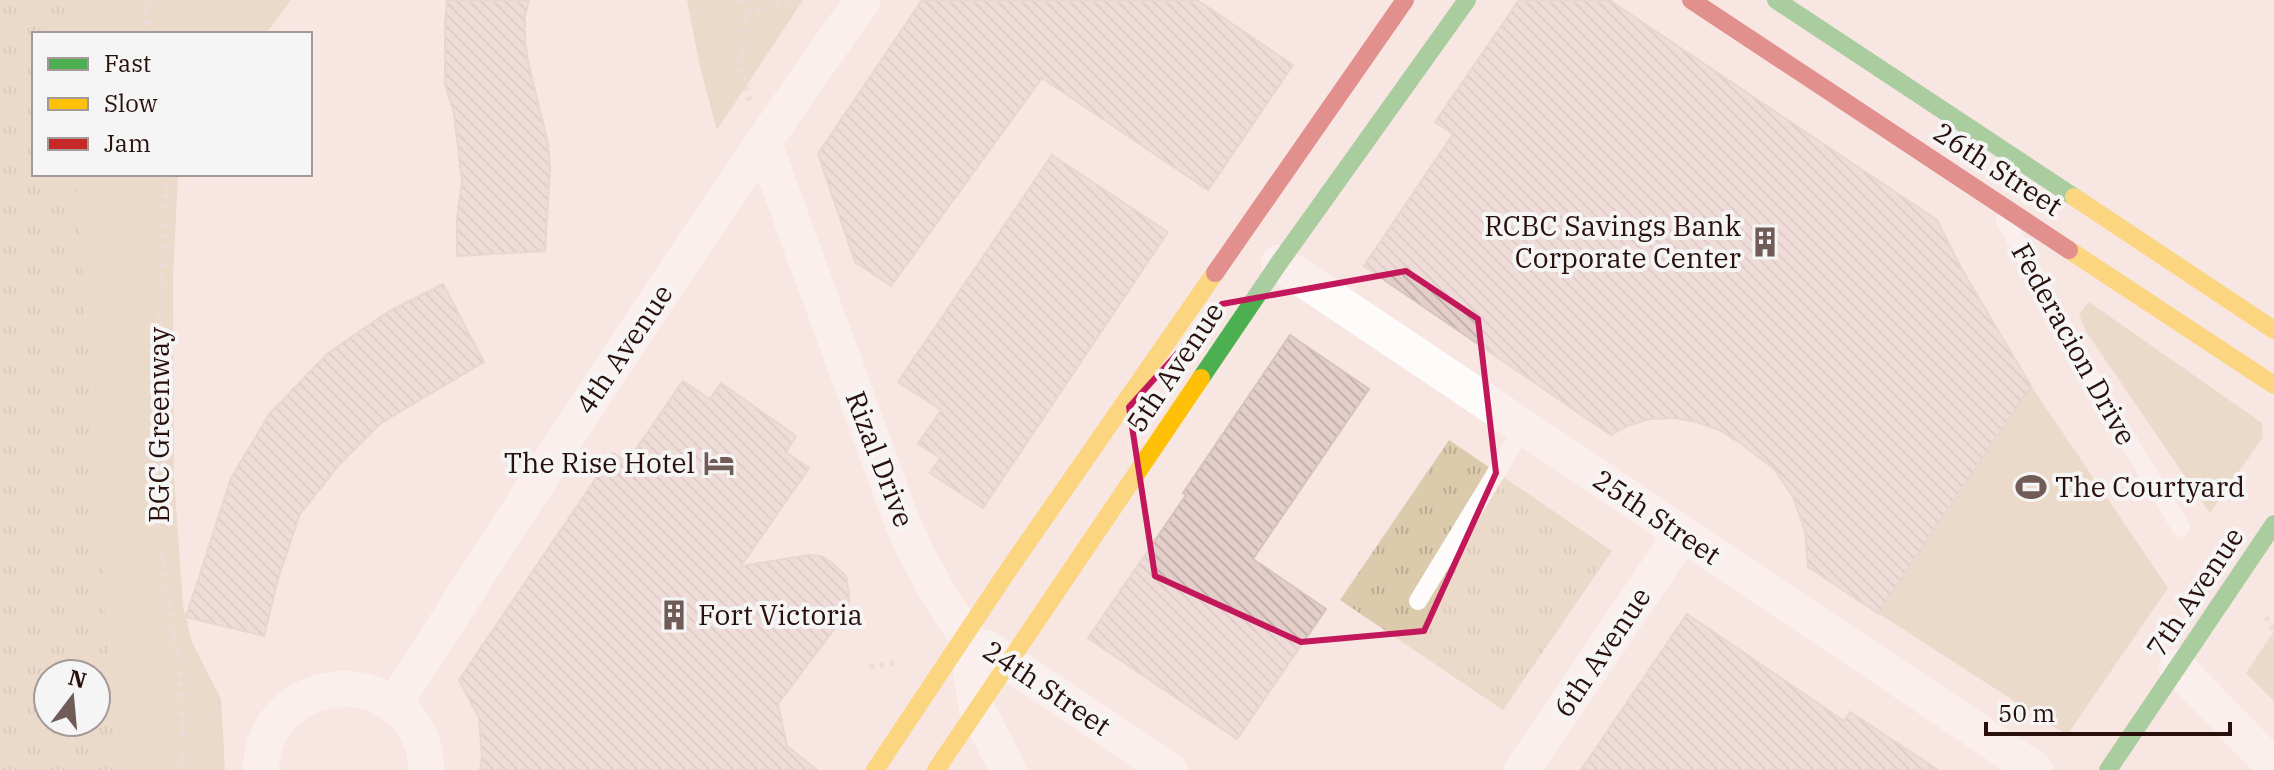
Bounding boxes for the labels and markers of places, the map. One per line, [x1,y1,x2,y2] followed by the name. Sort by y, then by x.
[1484,207,1742,276] place label: RCBC Savings Bank Corporate Center
[1748,225,1782,259] building icon: RCBC Savings Bank Corporate Center
[504,444,695,481] place label: The Rise Hotel
[702,446,736,480] hotel icon: The Rise Hotel
[2055,468,2245,505] place label: The Courtyard
[2014,470,2048,504] sports icon: The Courtyard
[698,596,863,633] place label: Fort Victoria
[657,598,691,632] building icon: Fort Victoria

